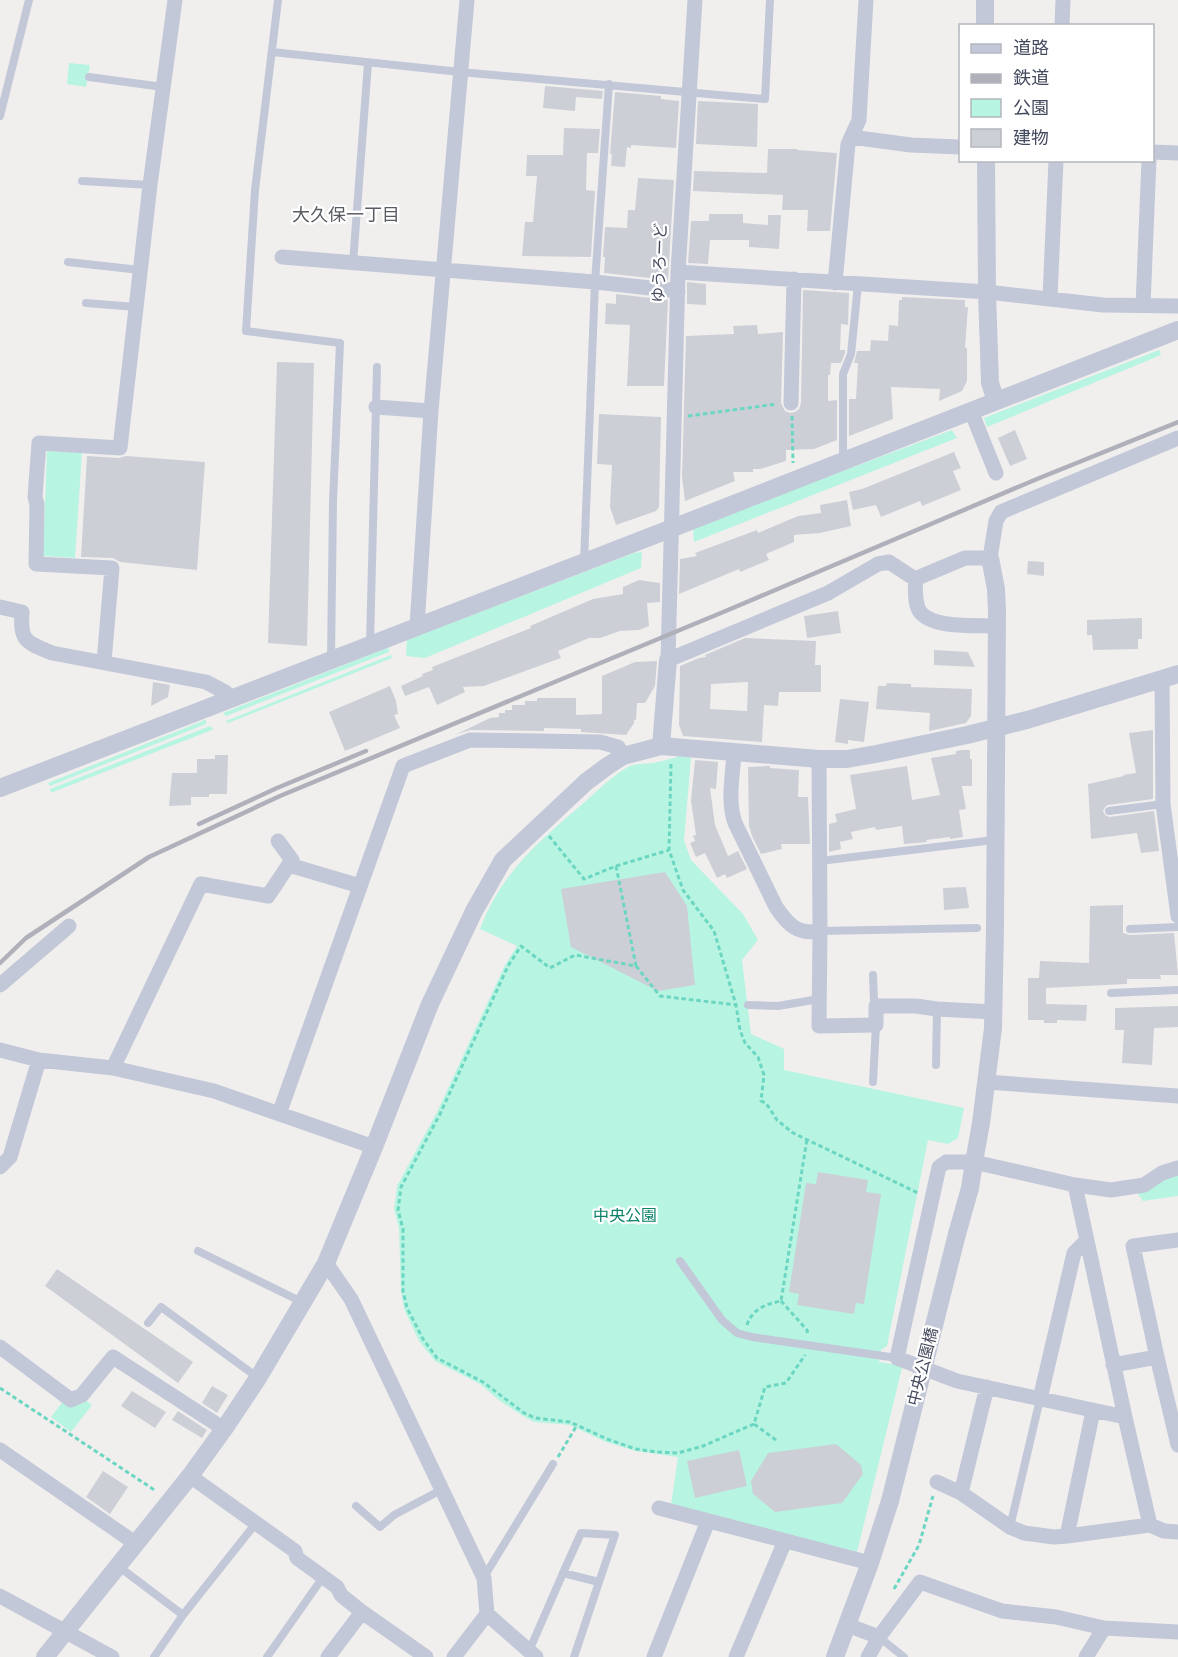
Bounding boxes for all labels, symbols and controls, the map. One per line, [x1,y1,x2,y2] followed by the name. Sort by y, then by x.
[959,24,1154,162] legend
[1013,38,1049,61] text: 道路
[1013,68,1049,91] text: 鉄道
[1013,98,1049,121] text: 公園
[1013,128,1049,151] text: 建物
[292,205,400,228] district label: 大久保一丁目
[650,223,672,303] street label: ゆうろーど
[593,1207,657,1227] park label: 中央公園
[905,1326,943,1408] street label: 中央公園橋

